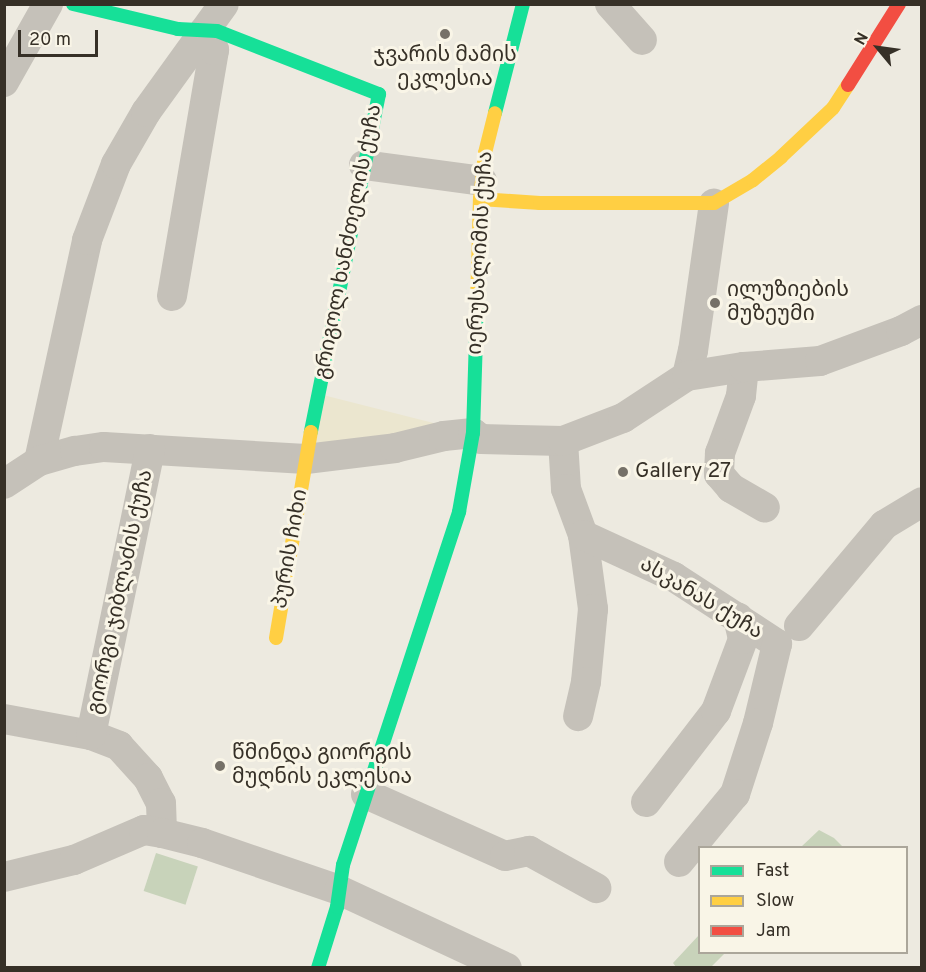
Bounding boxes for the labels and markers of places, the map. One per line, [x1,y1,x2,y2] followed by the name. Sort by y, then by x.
[438,27,452,41] marker: ჯვარის მამის ეკლესია
[373,43,517,93] place label: ჯვარის მამის ეკლესია
[727,278,849,328] place label: ილუზიების მუზეუმი
[708,296,722,310] marker: ილუზიების მუზეუმი
[635,459,731,485] place label: Gallery 27
[616,465,630,479] marker: Gallery 27
[232,741,412,791] place label: წმინდა გიორგის მუღნის ეკლესია
[213,759,227,773] marker: წმინდა გიორგის მუღნის ეკლესია

